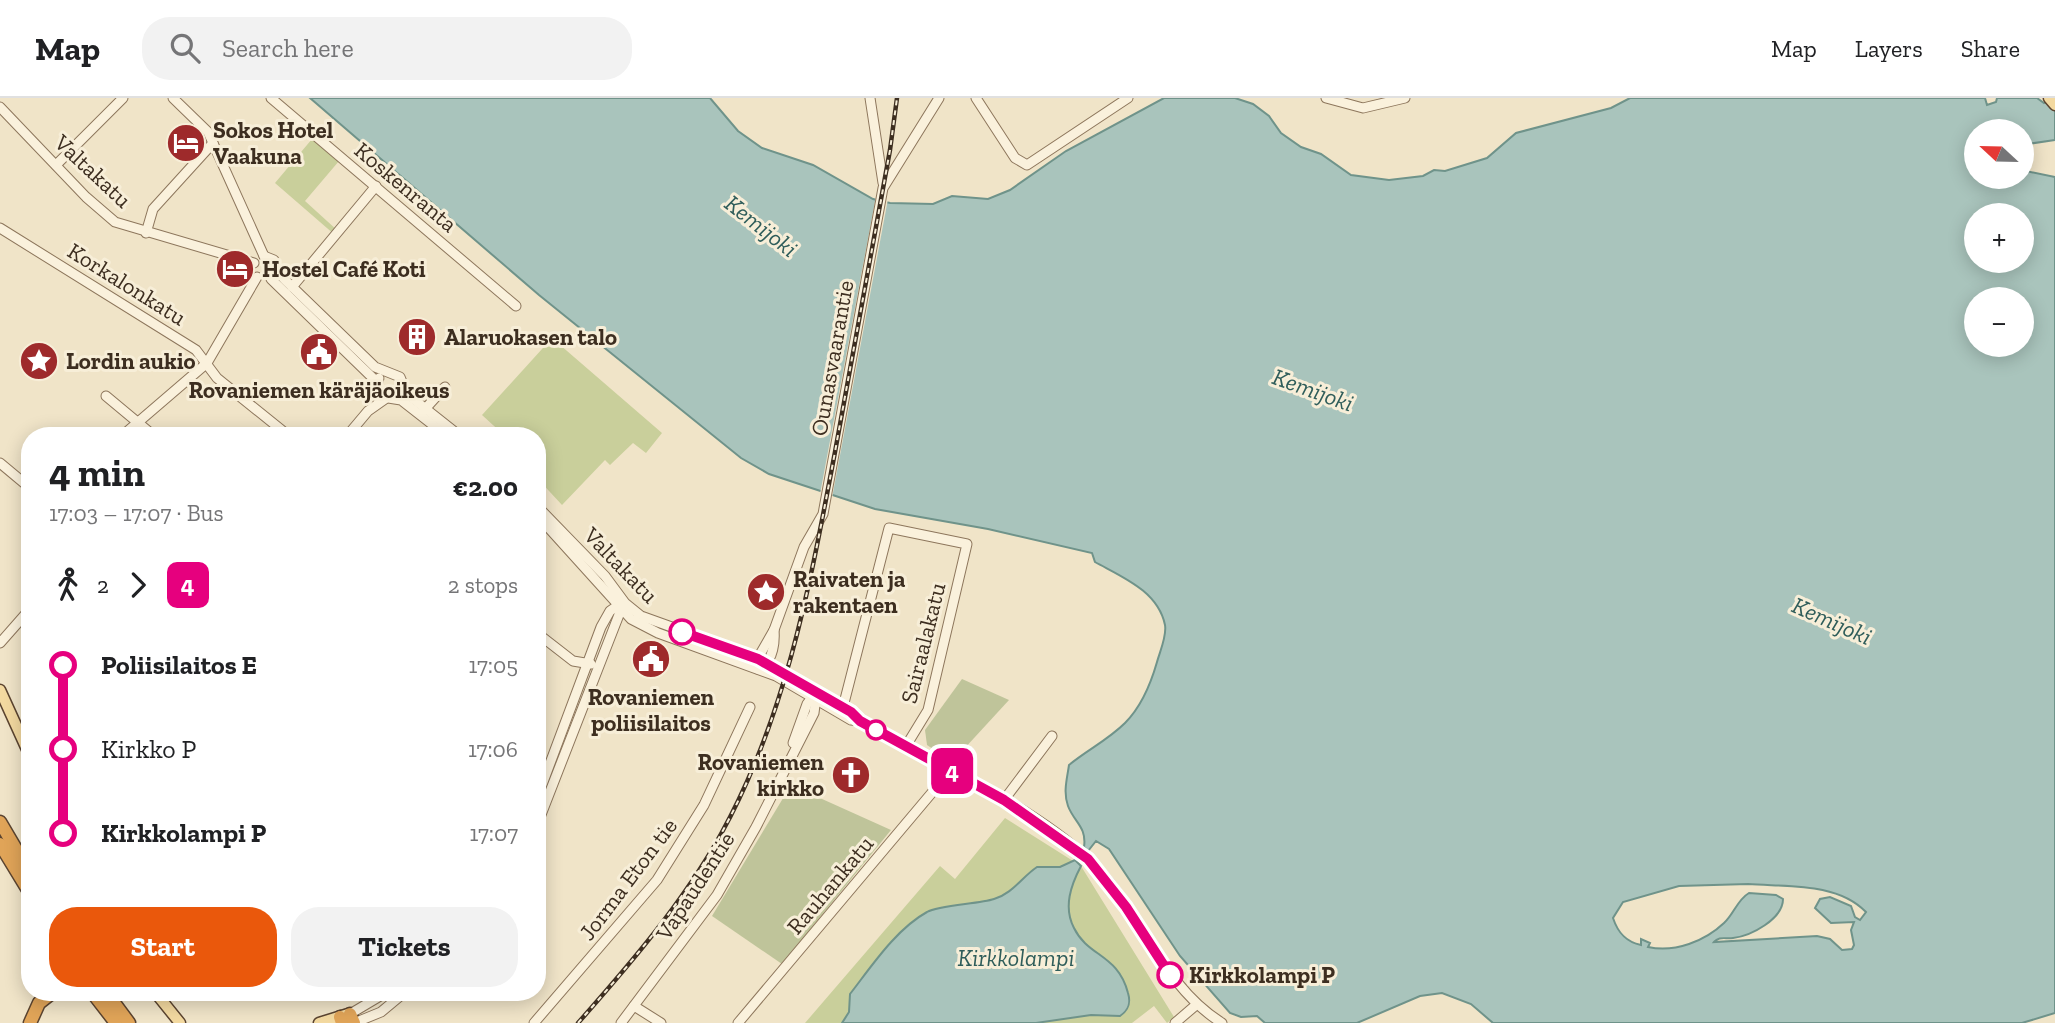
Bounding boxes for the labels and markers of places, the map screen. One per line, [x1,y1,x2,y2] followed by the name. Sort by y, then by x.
[213,116,334,170] place label: Sokos Hotel Vaakuna
[165,122,207,164] hotel icon: Sokos Hotel Vaakuna
[214,248,256,290] hotel icon: Hostel Café Koti
[262,255,426,283] place label: Hostel Café Koti
[396,316,438,358] building icon: Alaruokasen talo
[444,323,617,351] place label: Alaruokasen talo
[298,331,340,373] public building icon: Rovaniemen käräjäoikeus
[18,340,60,382] place icon: Lordin aukio
[66,347,196,375] place label: Lordin aukio
[188,376,450,404] place label: Rovaniemen käräjäoikeus
[793,565,906,619] place label: Raivaten ja rakentaen
[745,571,787,613] place icon: Raivaten ja rakentaen
[669,619,695,645] unlabelled marker
[630,638,672,680] public building icon: Rovaniemen poliisilaitos
[588,683,715,737] place label: Rovaniemen poliisilaitos
[866,720,886,740] unlabelled marker
[698,748,824,802] place label: Rovaniemen kirkko
[830,754,872,796] church icon: Rovaniemen kirkko
[1189,961,1335,989] place label: Kirkkolampi P
[1157,962,1183,988] marker: Kirkkolampi P

